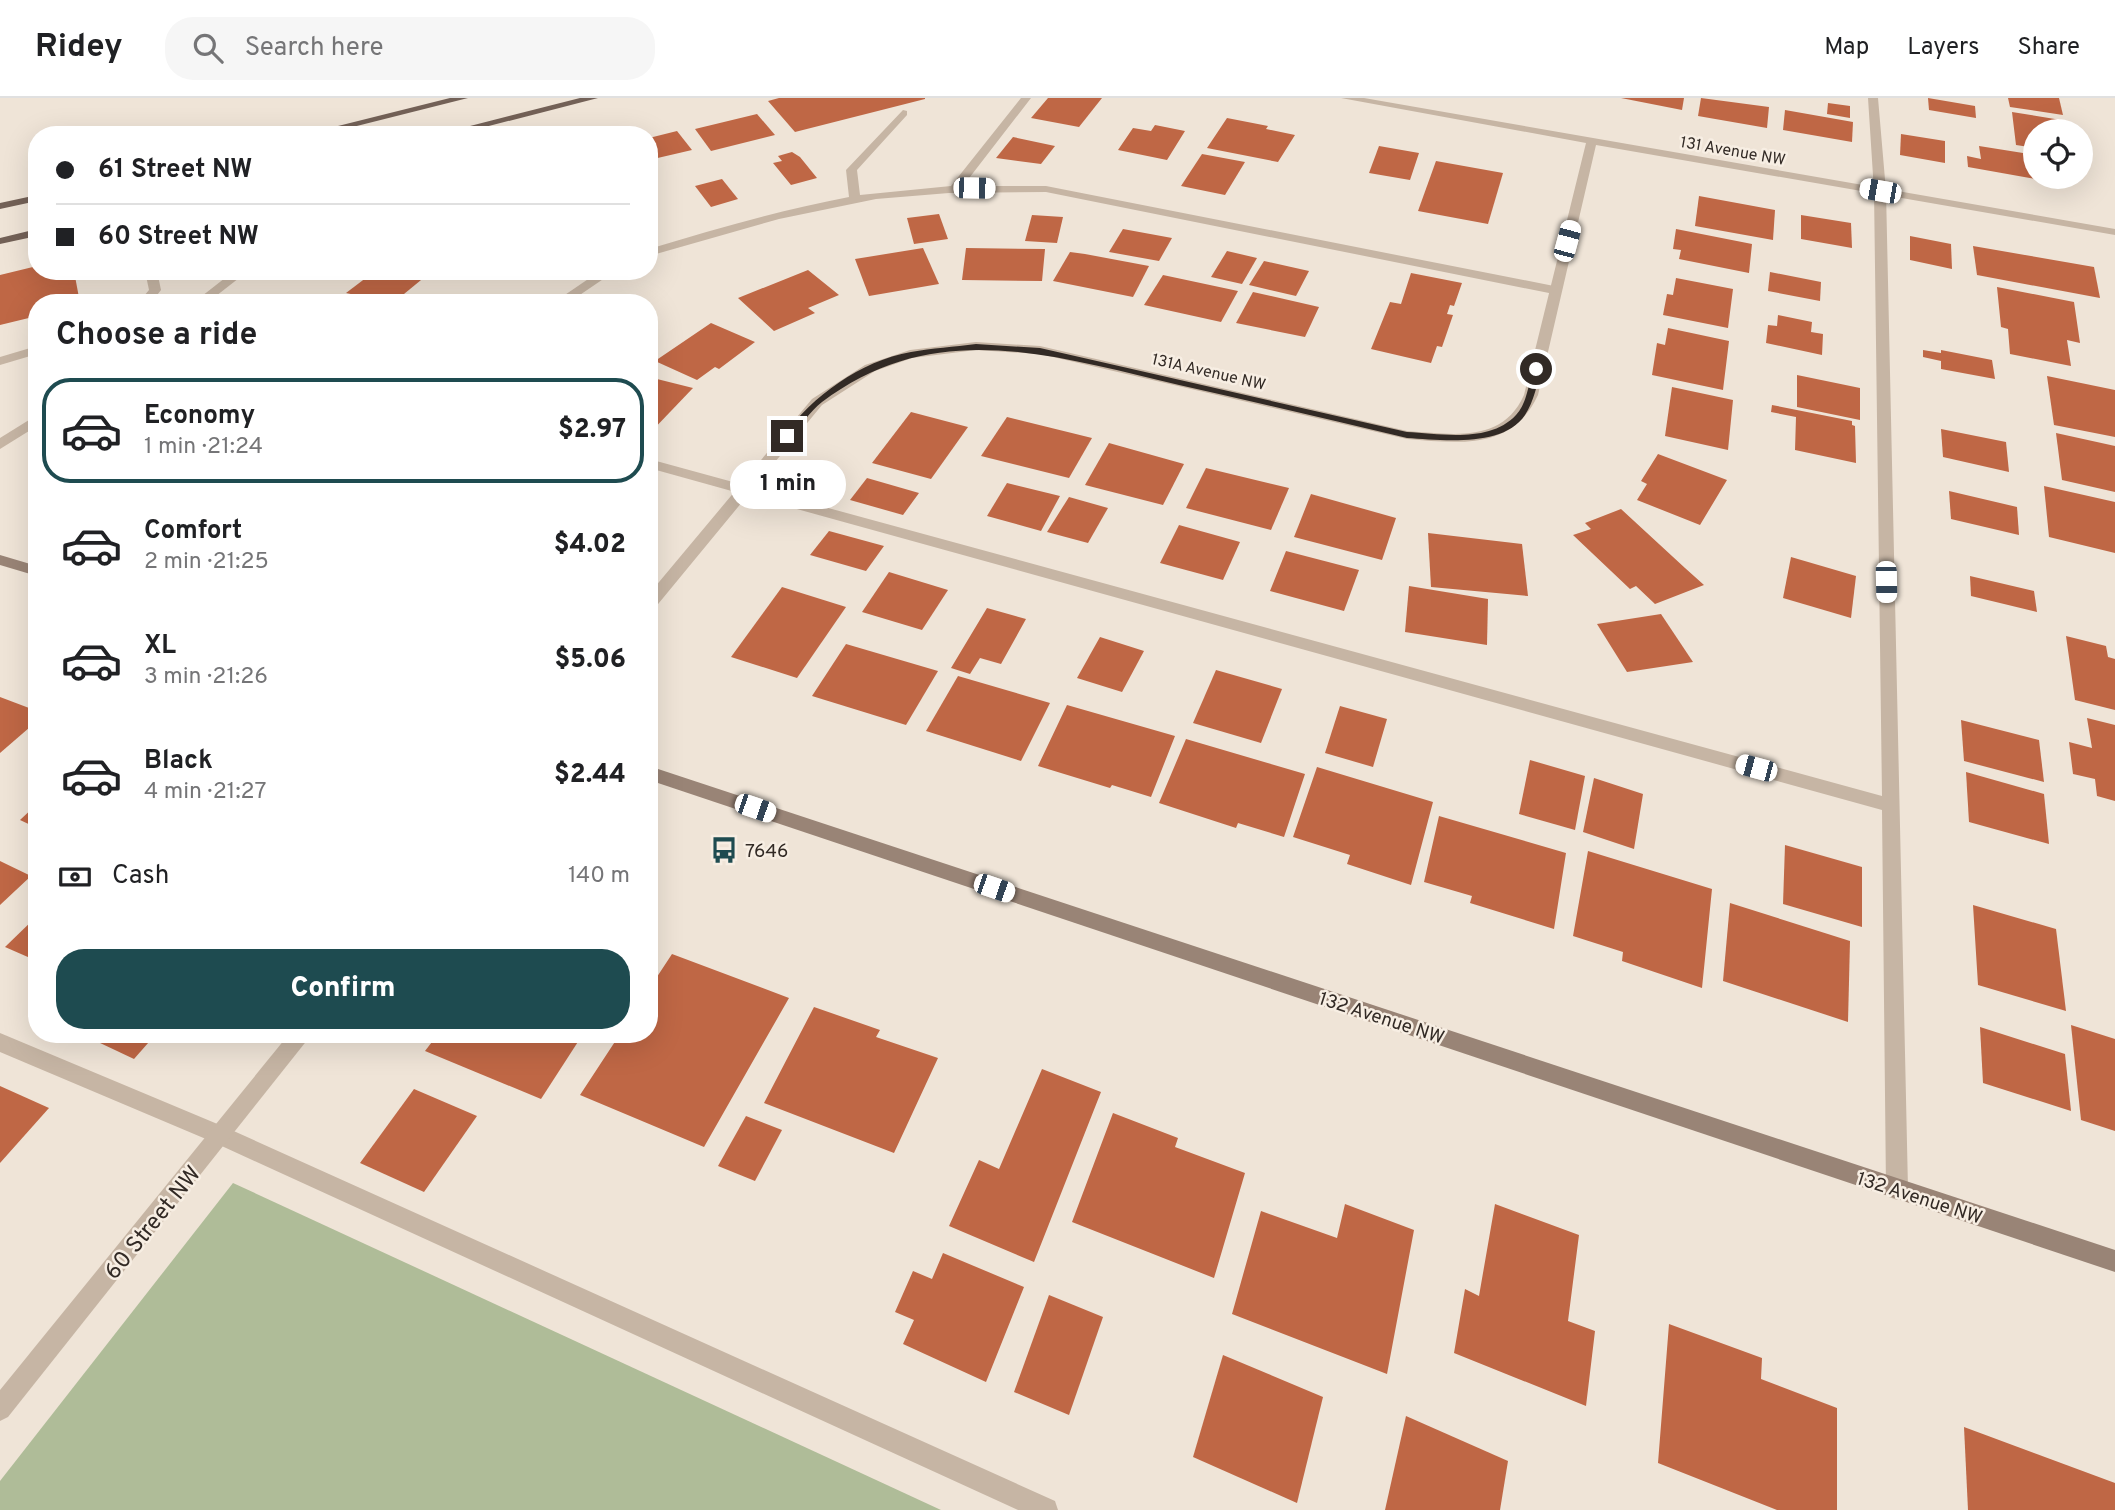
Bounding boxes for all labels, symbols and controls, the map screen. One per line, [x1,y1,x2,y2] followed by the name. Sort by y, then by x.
[165,17,655,80] search box
[35,27,123,69] text: Ridey
[189,29,227,67] icon: search
[245,32,384,65] text: Search here
[1824,33,1869,63] text: Map
[1907,33,1979,63] text: Layers
[2017,33,2080,63] text: Share
[2023,119,2093,189] map controls
[2023,119,2093,189] button: locate
[1678,133,1787,171] street label: 131 Avenue NW
[98,154,252,187] text: 61 Street NW
[953,177,996,199] car
[1858,177,1903,205] car
[1552,218,1583,264] car
[98,221,259,254] text: 60 Street NW
[56,316,257,356] text: Choose a ride
[1150,350,1267,396] street label: 131A Avenue NW
[1520,353,1552,385] route start
[60,399,123,462] icon: car
[144,400,255,433] text: Economy
[558,414,626,447] text: $2.97
[771,420,803,452] route end
[144,433,263,462] text: 1 min · 21:24
[729,460,845,510] callout: 1 min
[760,470,816,499] text: 1 min
[60,514,123,577] icon: car
[144,515,242,548] text: Comfort
[554,529,626,562] text: $4.02
[144,548,269,577] text: 2 min · 21:25
[1876,561,1897,603] car
[60,629,123,692] icon: car
[144,630,176,663] text: XL
[555,644,626,677] text: $5.06
[144,663,268,692] text: 3 min · 21:26
[60,744,123,807] icon: car
[144,745,213,778] text: Black
[1733,752,1780,784] car
[554,759,626,792] text: $2.44
[144,778,266,807] text: 4 min · 21:27
[732,791,779,825] car
[709,835,739,865] bus stop icon: 7646
[745,840,788,864] place label: 7646
[56,858,94,896] icon: cash
[112,860,169,893] text: Cash
[568,862,630,891] text: 140 m
[971,871,1018,905] car
[56,949,630,1029] button: Confirm
[1316,987,1447,1051] street label: 132 Avenue NW
[99,1161,209,1286] street label: 60 Street NW
[1854,1167,1985,1231] street label: 132 Avenue NW

